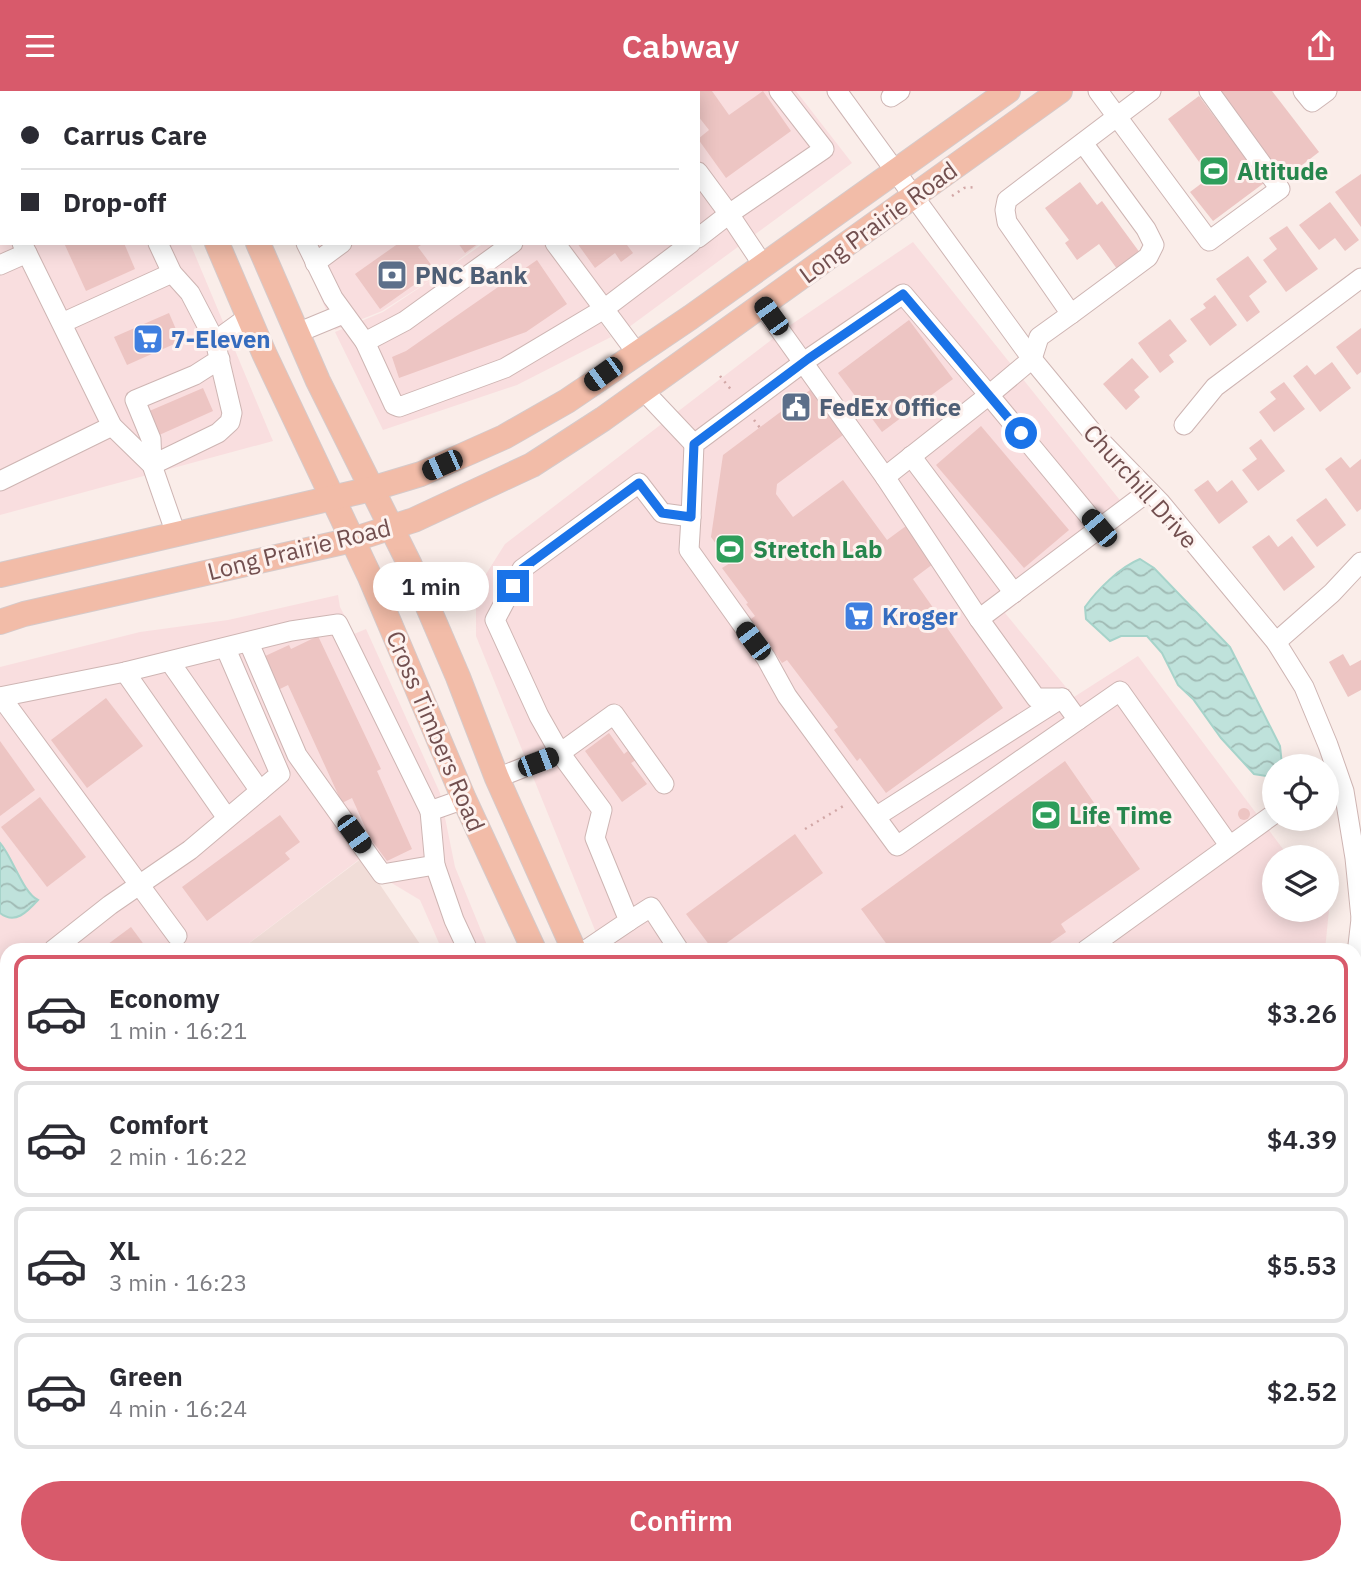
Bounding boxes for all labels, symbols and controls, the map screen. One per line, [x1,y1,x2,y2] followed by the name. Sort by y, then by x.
[622,25,739,67] text: Cabway
[21,27,59,65] icon: menu
[1302,27,1340,65] icon: share
[63,118,207,152] text: Carrus Care
[793,154,963,290] street label: Long Prairie Road
[1197,154,1231,188] sports icon: Altitude
[1237,155,1328,187] place label: Altitude
[63,185,166,219] text: Drop-off
[375,258,409,292] bank icon: PNC Bank
[415,259,527,291] place label: PNC Bank
[751,293,792,339] car
[131,322,165,356] supermarket icon: 7-Eleven
[171,323,271,355] place label: 7-Eleven
[580,353,627,395] car
[779,390,813,424] public building icon: FedEx Office
[819,391,961,423] place label: FedEx Office
[1005,417,1037,449] route start
[1077,417,1205,555] street label: Churchill Drive
[419,447,466,483] car
[1078,505,1121,551] car
[204,511,394,587] street label: Long Prairie Road
[713,532,747,566] sports icon: Stretch Lab
[753,533,883,565] place label: Stretch Lab
[373,561,489,611] callout: 1 min
[497,570,529,602] route end
[401,571,461,601] text: 1 min
[842,599,876,633] supermarket icon: Kroger
[882,600,958,632] place label: Kroger
[732,618,775,664] car
[379,626,493,836] street label: Cross Timbers Road
[515,745,562,779] car
[1262,754,1339,922] map controls
[1262,754,1339,831] button: locate
[1029,798,1063,832] sports icon: Life Time
[1069,799,1172,831] place label: Life Time
[334,811,375,857] car
[1262,845,1339,922] button: layers
[109,981,220,1015] text: Economy
[25,982,88,1045] icon: car
[1267,996,1337,1030] text: $3.26
[109,1015,247,1045] text: 1 min · 16:21
[109,1107,208,1141] text: Comfort
[25,1108,88,1171] icon: car
[1267,1122,1337,1156] text: $4.39
[109,1141,247,1171] text: 2 min · 16:22
[109,1233,140,1267] text: XL
[25,1234,88,1297] icon: car
[1267,1248,1337,1282] text: $5.53
[109,1267,247,1297] text: 3 min · 16:23
[109,1359,183,1393] text: Green
[25,1360,88,1423] icon: car
[1267,1374,1337,1408] text: $2.52
[109,1393,247,1423] text: 4 min · 16:24
[21,1481,1341,1561] button: Confirm

